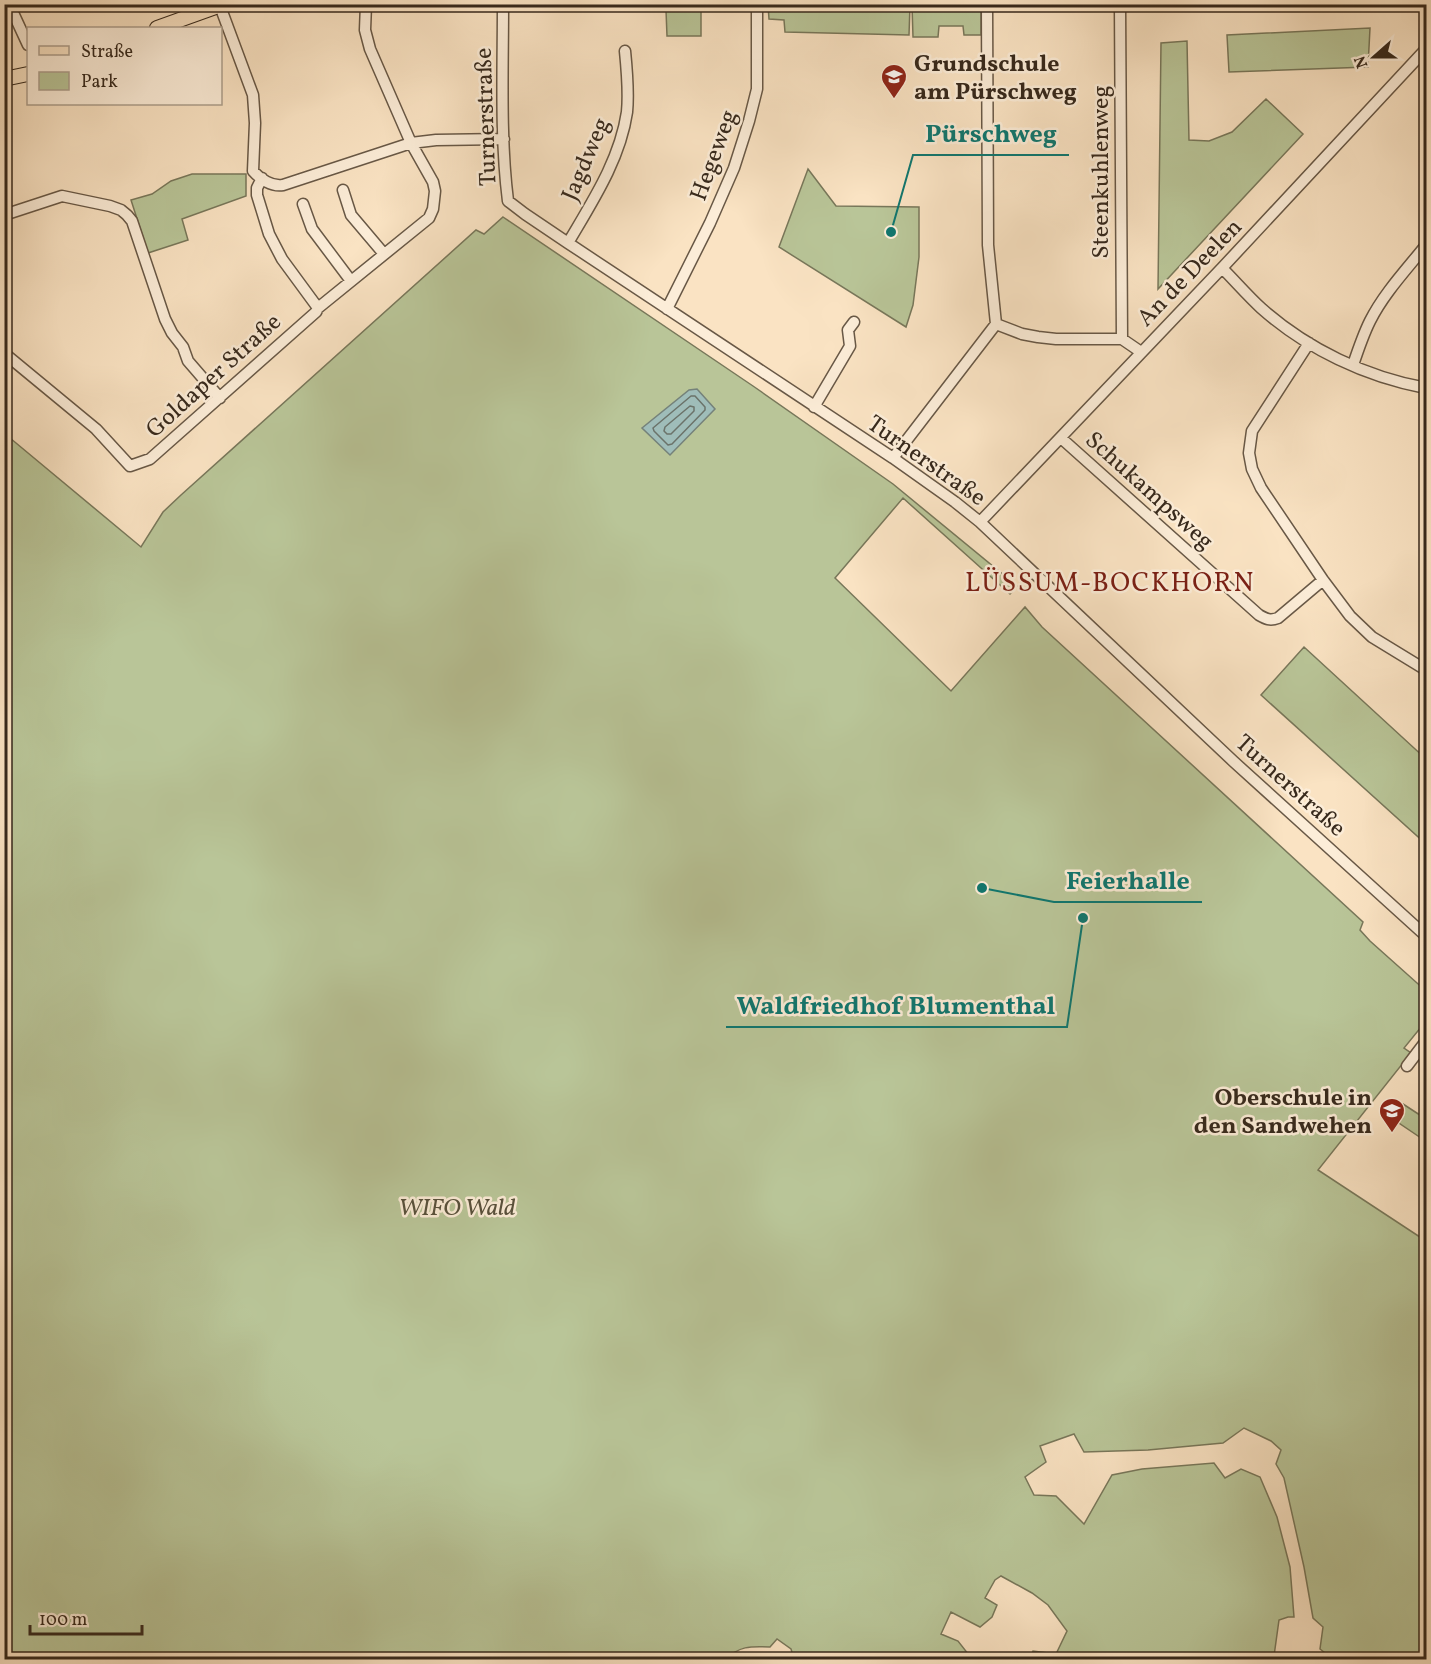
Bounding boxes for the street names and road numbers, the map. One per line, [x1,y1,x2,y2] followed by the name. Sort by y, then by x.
[468,47,506,187] street label: Turnerstraße
[1085,85,1119,259] street label: Steenkuhlenweg
[683,105,747,206] street label: Hegeweg
[554,113,620,207] street label: Jagdweg
[1130,212,1251,335] street label: An de Deelen
[139,306,290,447] street label: Goldaper Straße
[859,408,992,515] street label: Turnerstraße
[1077,424,1221,559] street label: Schukampsweg
[1227,727,1353,845] street label: Turnerstraße

